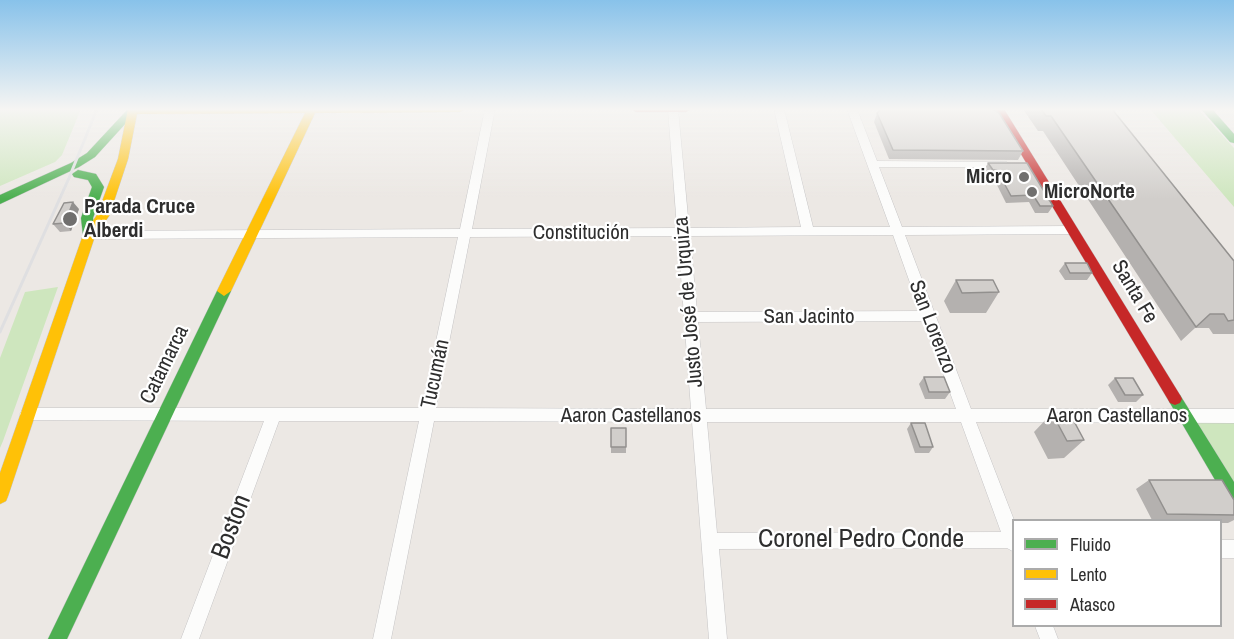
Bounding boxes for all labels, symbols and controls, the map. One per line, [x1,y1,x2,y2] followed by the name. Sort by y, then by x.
[966,164,1012,190] place label: Micro
[1017,170,1031,184] marker: Micro
[1044,179,1135,205] place label: MicroNorte
[1025,185,1039,199] marker: MicroNorte
[84,194,195,244] place label: Parada Cruce Alberdi
[61,210,79,228] marker: Parada Cruce Alberdi
[669,216,709,388] street label: Justo José de Urquiza
[533,220,629,246] street label: Constitución
[1105,256,1163,328] street label: Santa Fe
[903,277,961,377] street label: San Lorenzo
[764,304,854,330] street label: San Jacinto
[135,322,195,408] street label: Catamarca
[416,337,456,411] street label: Tucumán
[561,403,701,429] street label: Aaron Castellanos
[1047,403,1187,429] street label: Aaron Castellanos
[206,490,258,564] street label: Boston
[1012,519,1222,627] legend
[758,524,964,556] street label: Coronel Pedro Conde
[1070,532,1111,557] text: Fluido
[1070,562,1107,587] text: Lento
[1070,592,1115,617] text: Atasco

